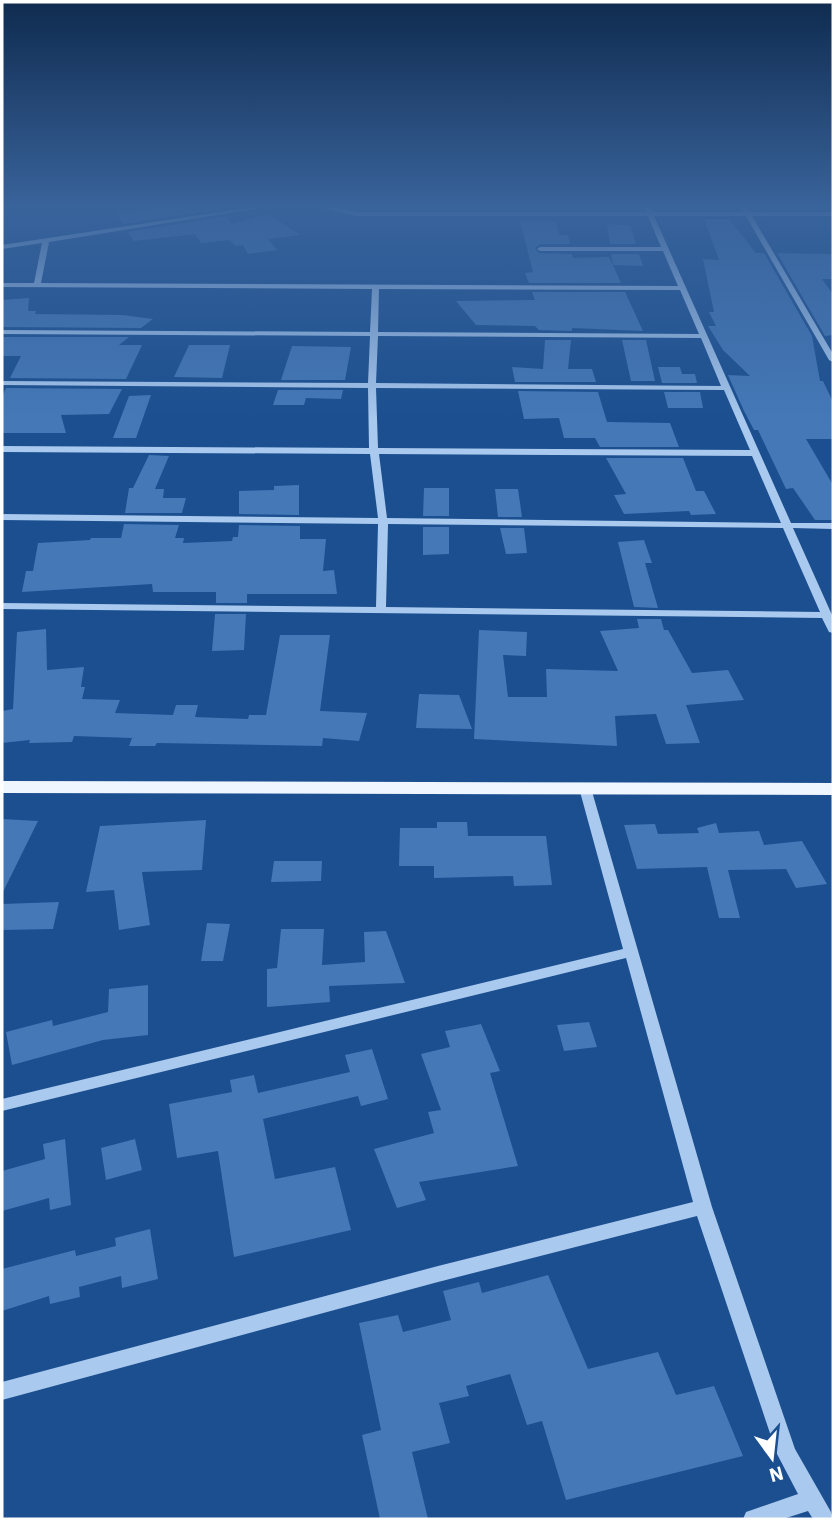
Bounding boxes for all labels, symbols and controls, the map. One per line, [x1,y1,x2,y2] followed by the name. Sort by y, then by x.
[737,1423,807,1493] north arrow
[767,1461,786,1488] text: N

